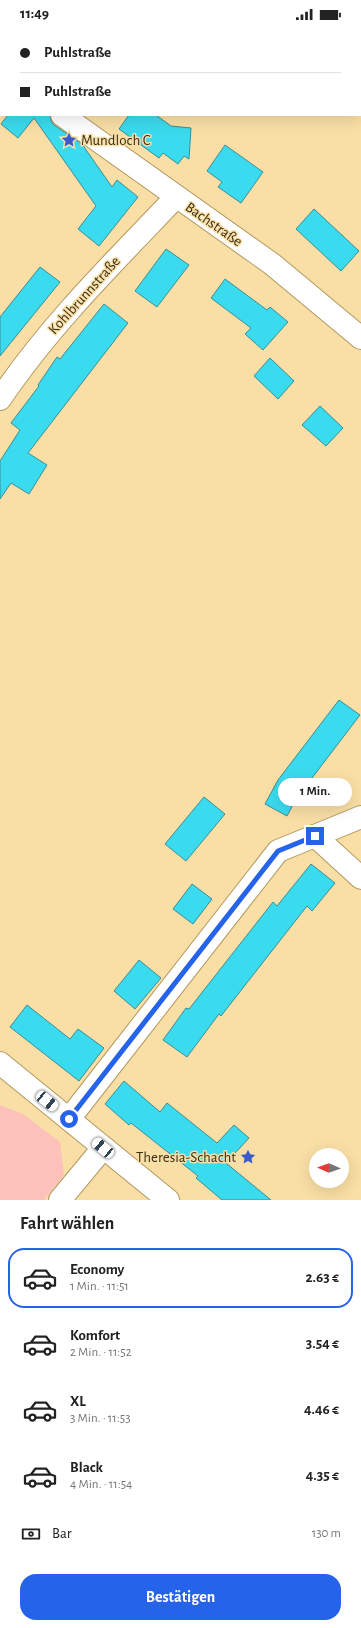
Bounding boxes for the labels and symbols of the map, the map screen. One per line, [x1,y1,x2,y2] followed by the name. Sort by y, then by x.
[60,131,78,149] place icon: Mundloch C
[81,133,151,148] place label: Mundloch C
[182,199,245,249] street label: Bachstraße
[46,253,123,337] street label: Kohlbrunnstraße
[278,778,352,806] callout: 1 Min.
[306,827,324,845] route end
[34,1089,60,1113] car
[60,1110,78,1128] route start
[90,1136,116,1160] car
[239,1148,257,1166] place icon: Theresia-Schacht
[309,1148,349,1188] north arrow
[136,1150,236,1165] place label: Theresia-Schacht

